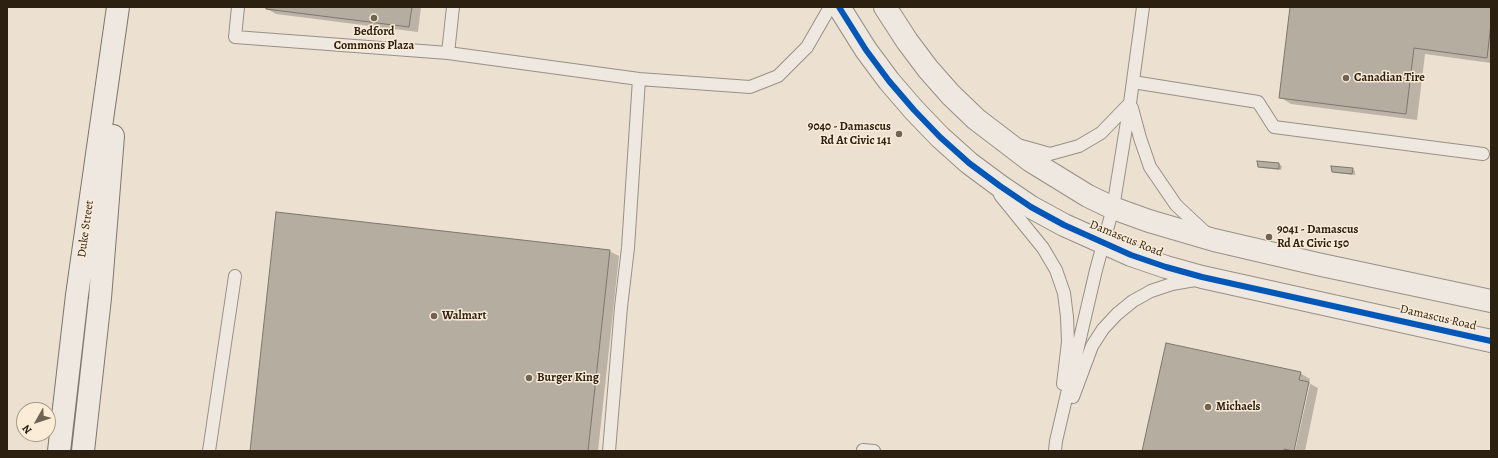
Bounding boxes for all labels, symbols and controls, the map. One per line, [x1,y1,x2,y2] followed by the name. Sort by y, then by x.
[369,13,379,23] marker: Bedford Commons Plaza
[334,25,414,53] place label: Bedford Commons Plaza
[1354,71,1425,85] place label: Canadian Tire
[1341,73,1351,83] marker: Canadian Tire
[808,120,891,148] place label: 9040 - Damascus Rd At Civic 141
[894,129,904,139] marker: 9040 - Damascus Rd At Civic 141
[75,199,97,259] street label: Duke Street
[1087,218,1165,260] street label: Damascus Road
[1277,223,1358,251] place label: 9041 - Damascus Rd At Civic 150
[1264,232,1274,242] marker: 9041 - Damascus Rd At Civic 150
[1398,302,1478,334] street label: Damascus Road
[442,309,486,323] place label: Walmart
[429,311,439,321] marker: Walmart
[537,371,599,385] place label: Burger King
[524,373,534,383] marker: Burger King
[1216,400,1261,414] place label: Michaels
[16,402,56,442] north arrow
[1203,402,1213,412] marker: Michaels
[19,421,35,437] text: N

